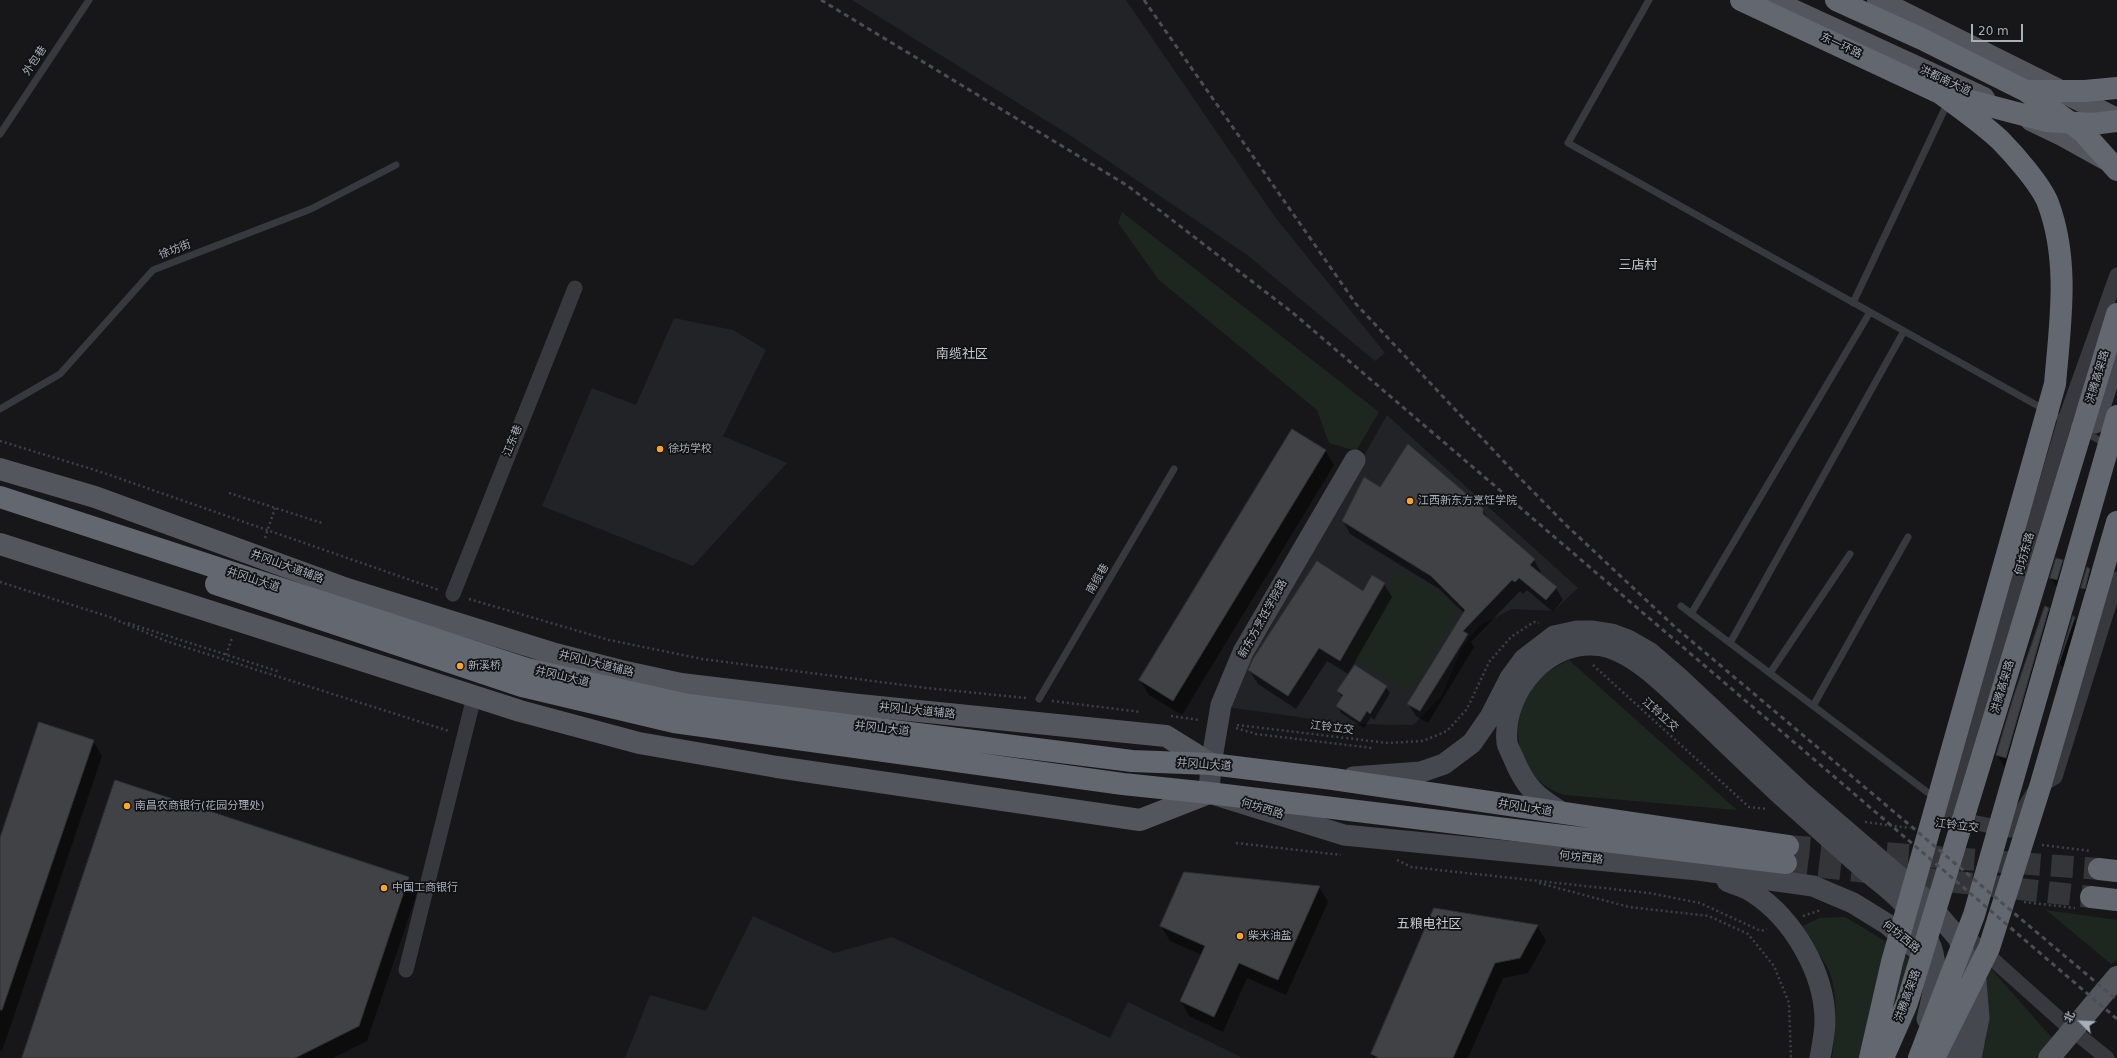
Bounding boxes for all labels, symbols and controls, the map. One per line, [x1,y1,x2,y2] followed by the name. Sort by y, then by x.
[1973,16,2025,42] scale bar
[1978,24,2009,38] text: 20 m
[1818,31,1864,61] street label: 东一环路
[20,44,50,78] street label: 外包巷
[1917,63,1973,99] street label: 洪都南大道
[157,238,193,262] street label: 徐坊街
[1619,258,1657,274] district label: 三店村
[936,347,988,363] district label: 南缆社区
[2084,349,2112,405] street label: 洪腾高架路
[501,423,525,459] street label: 江东巷
[668,442,712,456] place label: 徐坊学校
[655,444,665,454] marker: 徐坊学校
[1418,494,1517,508] place label: 江西新东方烹饪学院
[1405,496,1415,506] marker: 江西新东方烹饪学院
[2013,531,2037,577] street label: 何坊东路
[249,548,325,586] street label: 井冈山大道辅路
[1084,561,1112,597] street label: 南缆巷
[225,565,281,595] street label: 井冈山大道
[1236,577,1290,661] street label: 新东方烹饪学院路
[557,648,635,680] street label: 井冈山大道辅路
[468,659,501,673] place label: 新溪桥
[1989,659,2017,715] street label: 洪腾高架路
[455,661,465,671] marker: 新溪桥
[534,664,590,690] street label: 井冈山大道
[1639,695,1681,735] street label: 江铃立交
[878,700,956,722] street label: 井冈山大道辅路
[854,719,910,739] street label: 井冈山大道
[1309,719,1355,737] street label: 江铃立交
[1176,756,1232,774] street label: 井冈山大道
[1239,796,1285,822] street label: 何坊西路
[1497,797,1553,819] street label: 井冈山大道
[135,799,265,813] place label: 南昌农商银行(花园分理处)
[122,801,132,811] marker: 南昌农商银行(花园分理处)
[1934,817,1980,835] street label: 江铃立交
[1558,849,1604,867] street label: 何坊西路
[392,881,458,895] place label: 中国工商银行
[379,883,389,893] marker: 中国工商银行
[1397,917,1461,933] district label: 五粮电社区
[1880,918,1922,956] street label: 何坊西路
[1248,929,1292,943] place label: 柴米油盐
[1235,931,1245,941] marker: 柴米油盐
[1892,968,1924,1024] street label: 洪腾高架路
[2061,1002,2101,1042] north arrow
[2061,1009,2078,1025] text: 北

